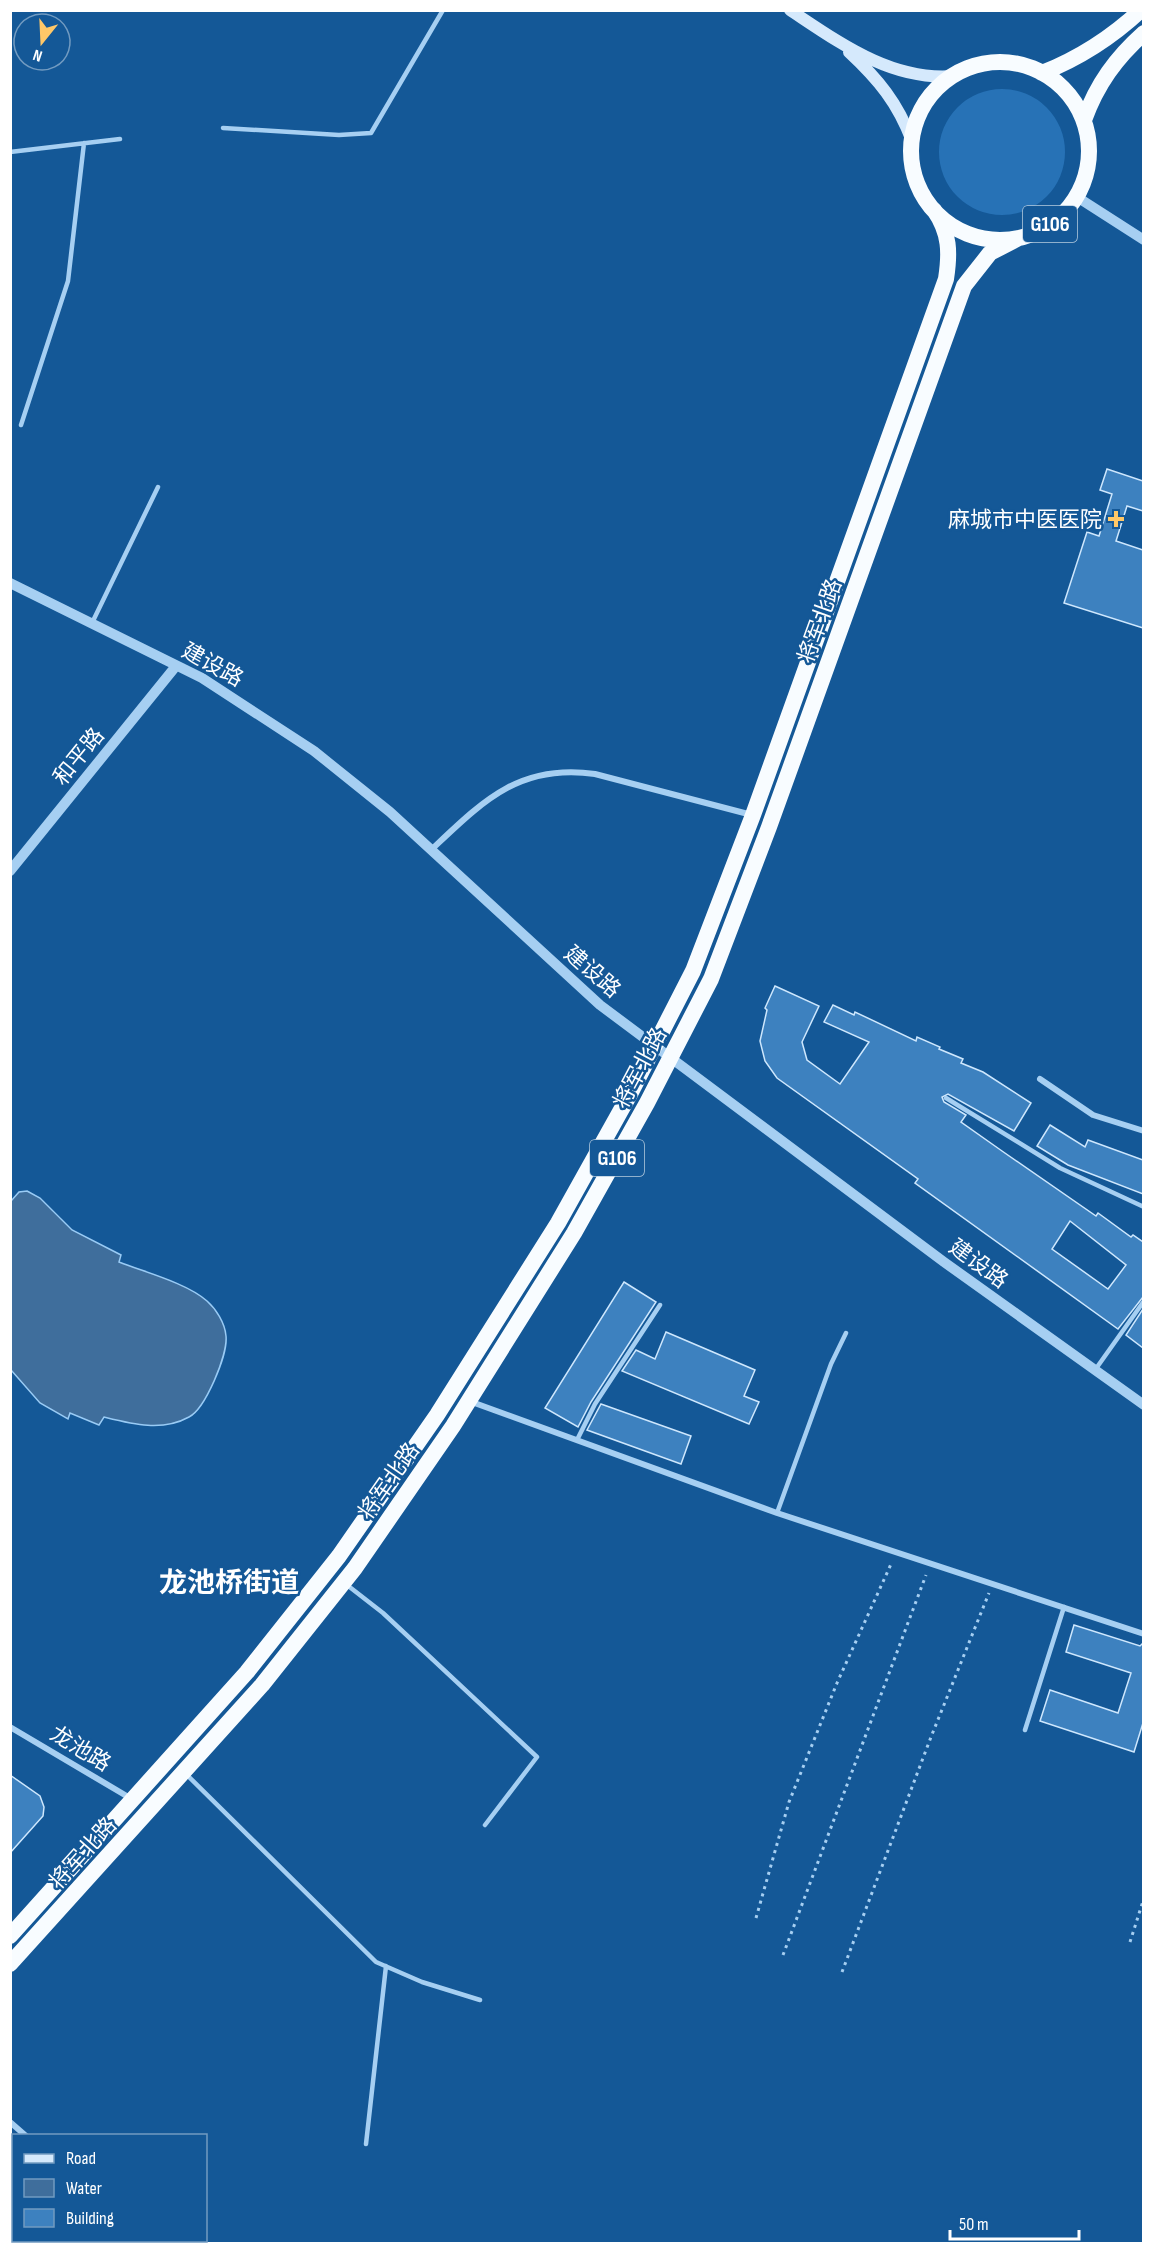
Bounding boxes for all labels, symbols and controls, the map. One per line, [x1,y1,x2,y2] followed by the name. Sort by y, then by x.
[12,12,72,72] north arrow
[31,44,45,65] text: N
[1023,206,1077,242] road number: G106
[948,507,1102,534] place label: 麻城市中医医院
[1107,510,1125,528] marker: 麻城市中医医院
[793,576,848,667] street label: 将军北路
[177,638,248,693] street label: 建设路
[48,723,110,791] street label: 和平路
[558,940,626,1004] street label: 建设路
[608,1024,673,1114] street label: 将军北路
[590,1140,644,1176] road number: G106
[943,1234,1013,1295] street label: 建设路
[353,1438,426,1526] street label: 将军北路
[159,1567,299,1600] district label: 龙池桥街道
[45,1721,115,1778] street label: 龙池路
[44,1812,123,1896] street label: 将军北路
[12,2134,207,2242] legend
[66,2148,96,2169] text: Road
[66,2178,102,2199] text: Water
[950,2203,1079,2241] scale bar
[66,2208,114,2229] text: Building
[959,2214,989,2235] text: 50 m

